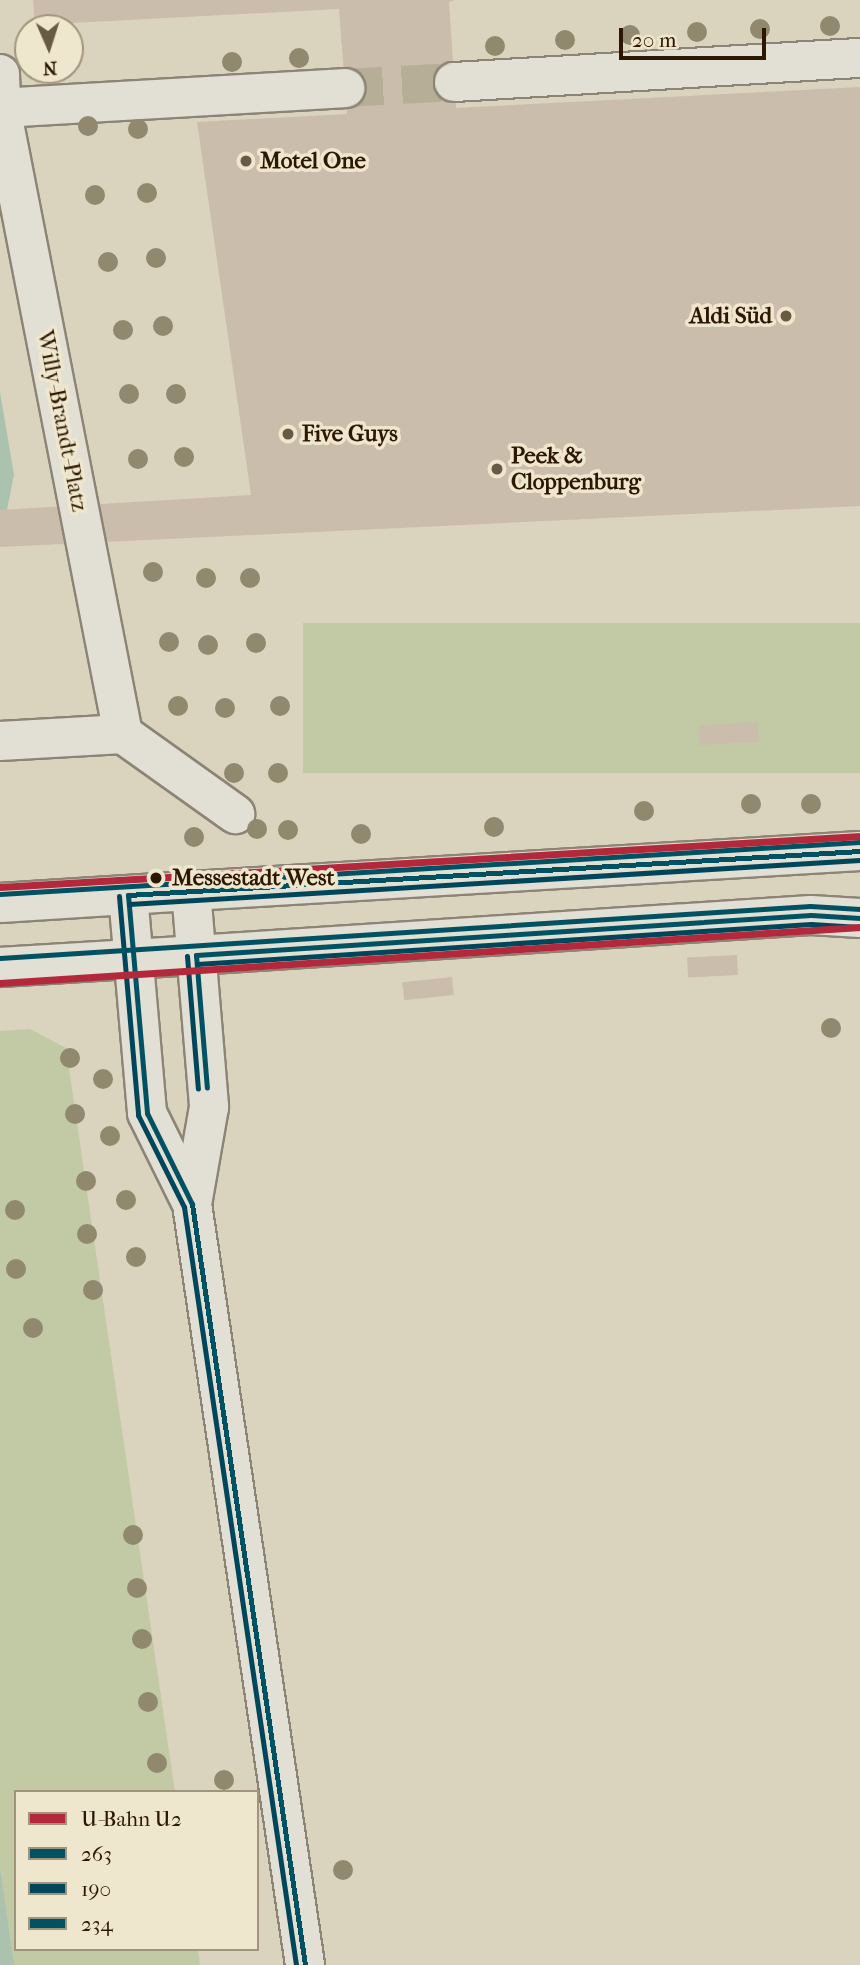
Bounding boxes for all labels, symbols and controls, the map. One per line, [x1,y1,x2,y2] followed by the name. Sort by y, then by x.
[14,14,84,84] north arrow
[622,14,769,58] scale bar
[632,28,676,52] text: 20 m
[42,57,58,79] text: N
[260,147,366,175] place label: Motel One
[238,153,254,169] marker: Motel One
[689,302,772,330] place label: Aldi Süd
[778,308,794,324] marker: Aldi Süd
[31,328,93,514] street label: Willy-Brandt-Platz
[302,420,398,448] place label: Five Guys
[280,426,296,442] marker: Five Guys
[511,442,641,496] place label: Peek & Cloppenburg
[489,461,505,477] marker: Peek & Cloppenburg
[172,864,335,892] place label: Messestadt West
[146,868,166,888] marker: Messestadt West
[14,1790,259,1951] legend
[81,1807,182,1831] text: U-Bahn U2
[81,1842,112,1866] text: 263
[81,1877,111,1901] text: 190
[81,1912,113,1936] text: 234

